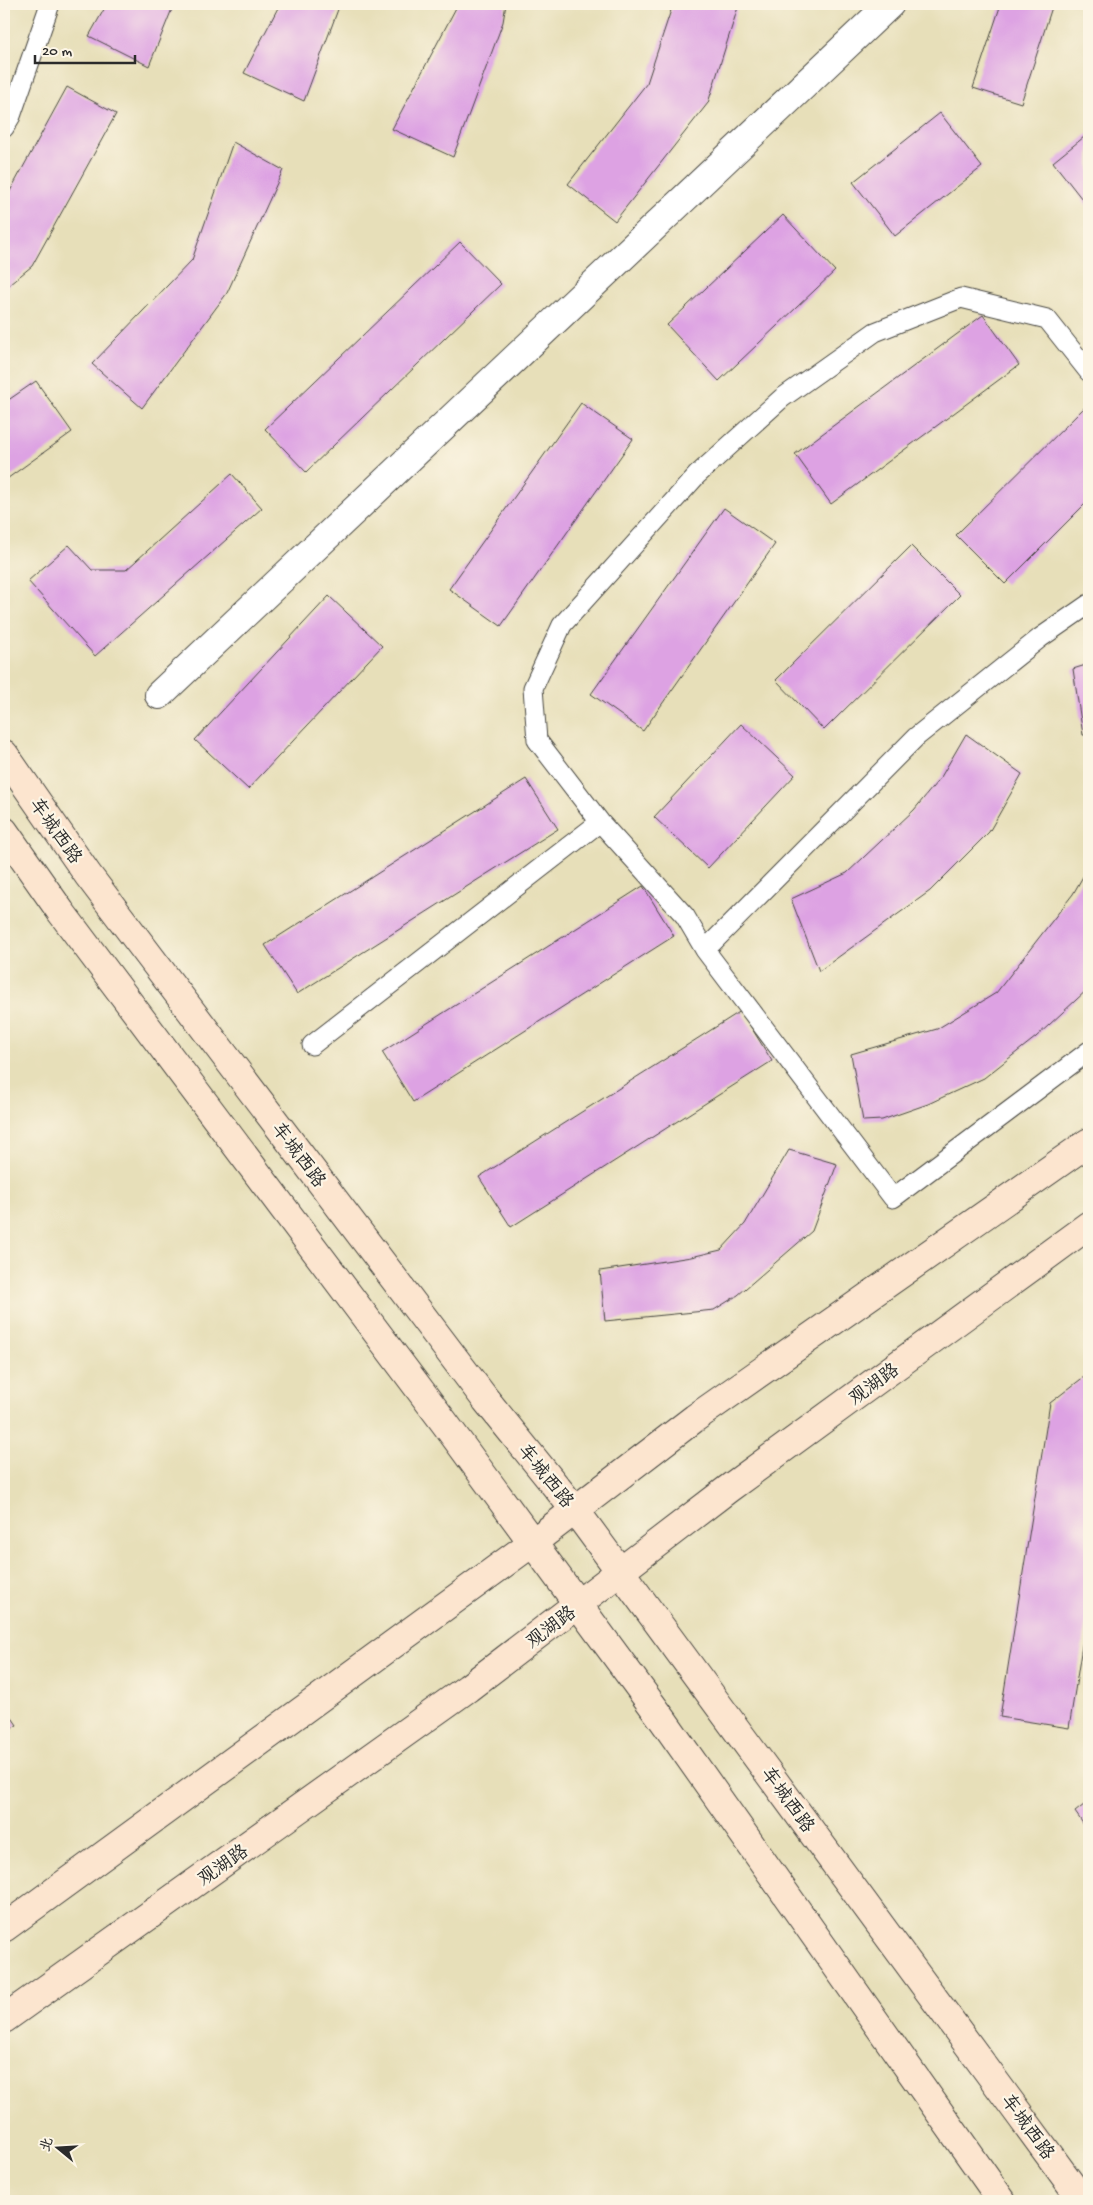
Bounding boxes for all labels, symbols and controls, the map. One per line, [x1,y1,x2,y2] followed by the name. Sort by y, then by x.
[35,32,135,64] scale bar
[42,43,72,61] text: 20 m
[23,794,86,870] street label: 车城西路
[265,1118,330,1193] street label: 车城西路
[845,1359,905,1412] street label: 观湖路
[511,1440,578,1514] street label: 车城西路
[522,1602,582,1655] street label: 观湖路
[755,1763,819,1839] street label: 车城西路
[193,1840,254,1893] street label: 观湖路
[995,2090,1059,2166] street label: 车城西路
[32,2122,82,2172] north arrow
[38,2135,58,2154] text: 北

